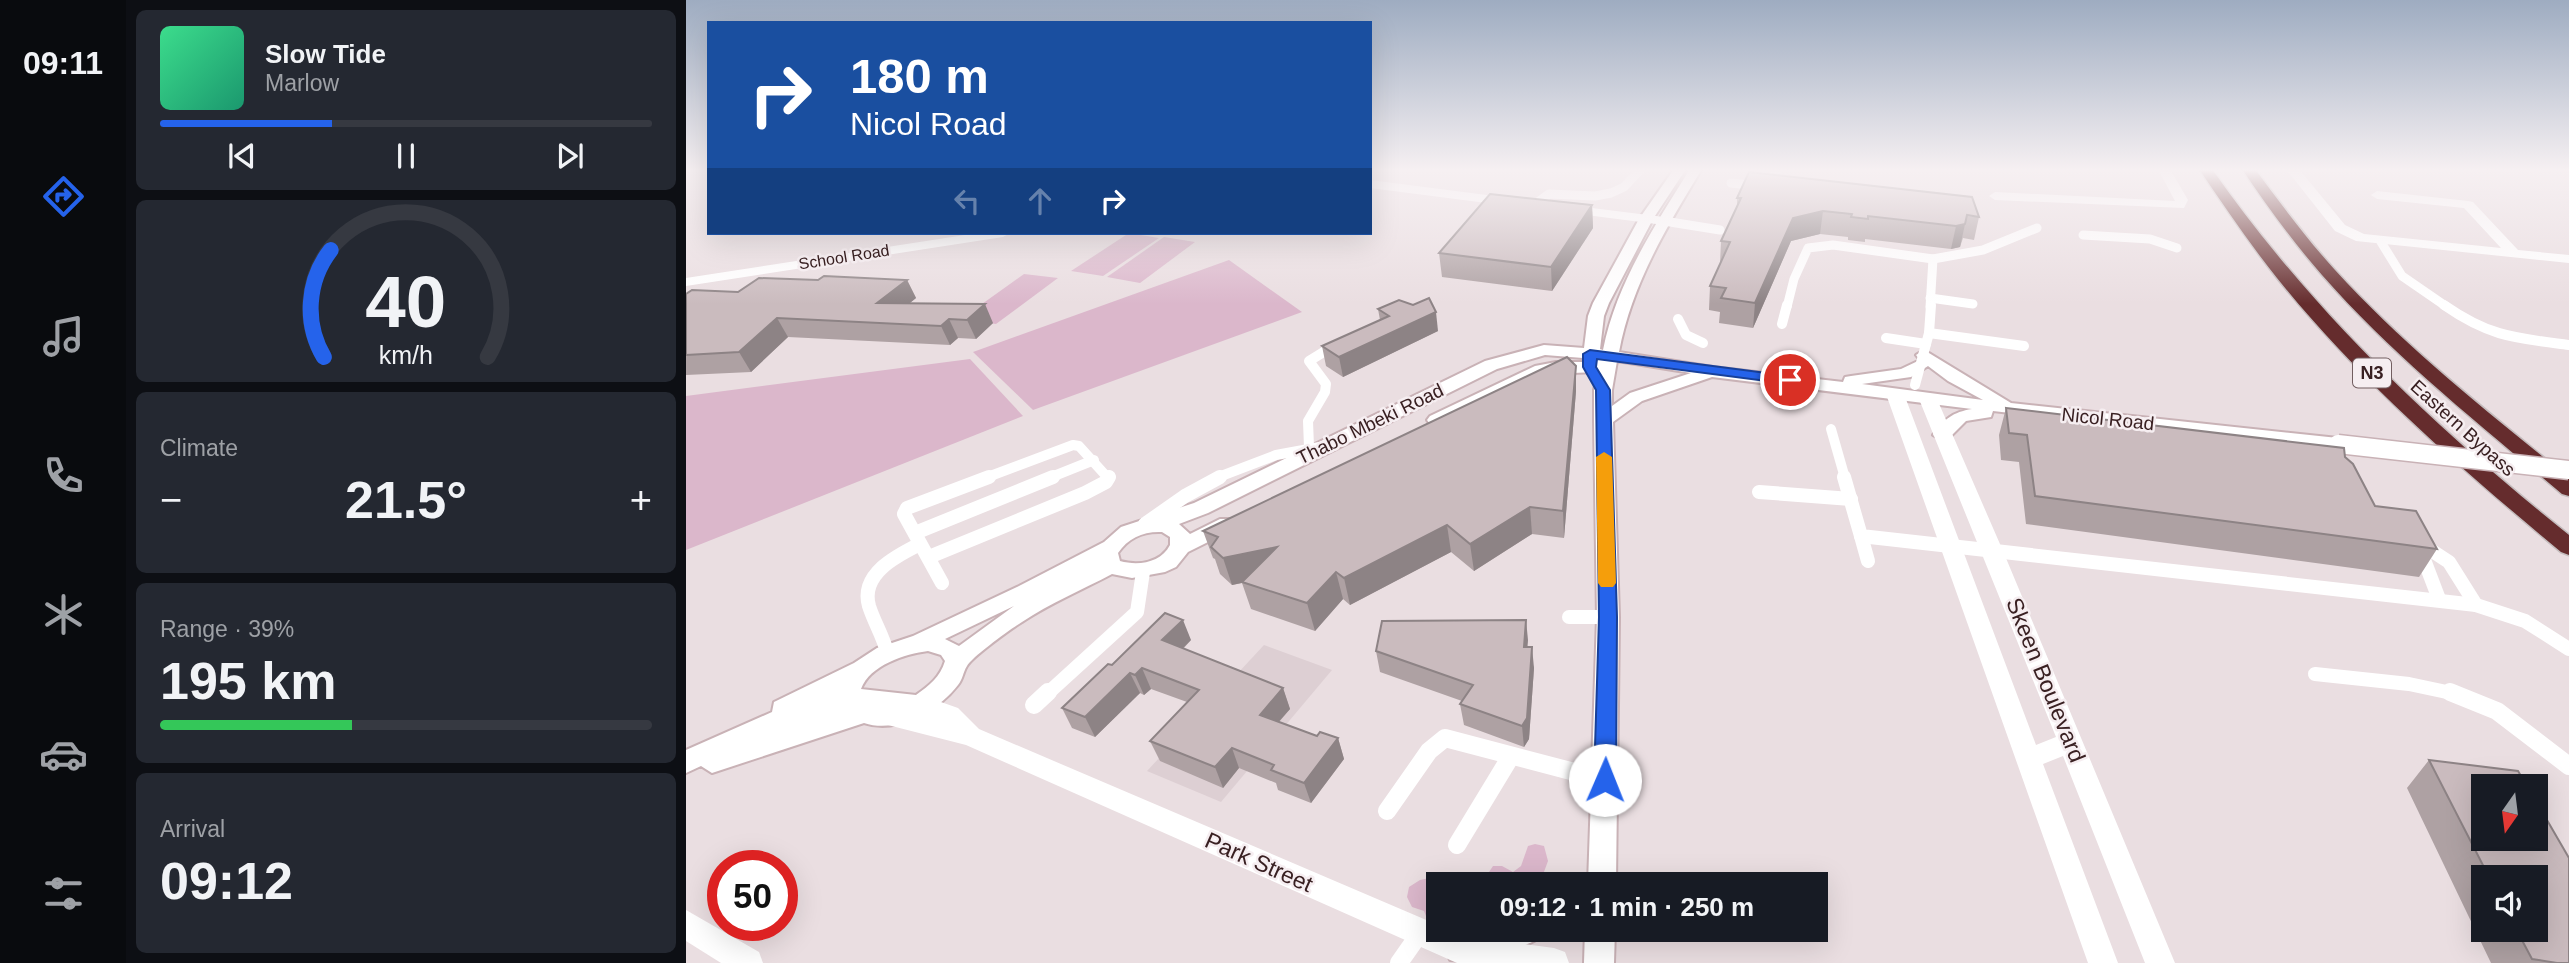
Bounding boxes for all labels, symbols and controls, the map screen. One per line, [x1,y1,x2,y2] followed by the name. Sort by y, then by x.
[265,39,386,69] text: Slow Tide
[23,45,103,81] text: 09:11
[735,49,826,140] icon: right
[850,49,989,103] text: 180 m
[265,70,339,96] text: Marlow
[850,106,1007,142] text: Nicol Road
[223,137,261,175] icon: previous
[387,137,425,175] icon: pause
[551,137,589,175] icon: next
[39,172,88,221] icon: directions
[948,182,986,220] icon: left
[1021,182,1059,220] icon: ahead
[1094,182,1132,220] icon: right
[797,241,891,273] street label: School Road
[366,262,446,343] text: 40
[39,312,88,361] icon: music
[379,341,433,369] text: km/h
[1760,350,1820,410] pin
[2353,358,2391,388] road number: N3
[1771,361,1809,399] icon: arrive
[2407,376,2519,480] street label: Eastern Bypass
[1293,379,1447,469] street label: Thabo Mbeki Road
[2061,404,2155,434] street label: Nicol Road
[160,435,238,461] text: Climate
[39,451,88,500] icon: phone
[345,471,467,529] text: 21.5°
[160,479,182,521] text: −
[630,479,652,521] text: +
[39,590,88,639] icon: climate
[2001,594,2091,766] street label: Skeen Boulevard
[160,616,294,642] text: Range · 39%
[160,652,336,710] text: 195 km
[39,730,88,779] icon: car
[1568,743,1642,817] position arrow
[2471,774,2548,850] north arrow
[2471,774,2548,942] map controls
[160,816,225,842] text: Arrival
[1201,827,1317,898] street label: Park Street
[707,850,798,941] speed limit sign: 50
[160,852,293,910] text: 09:12
[2471,865,2548,942] button: sound
[39,869,88,918] icon: filters
[1500,892,1754,922] text: 09:12 · 1 min · 250 m

